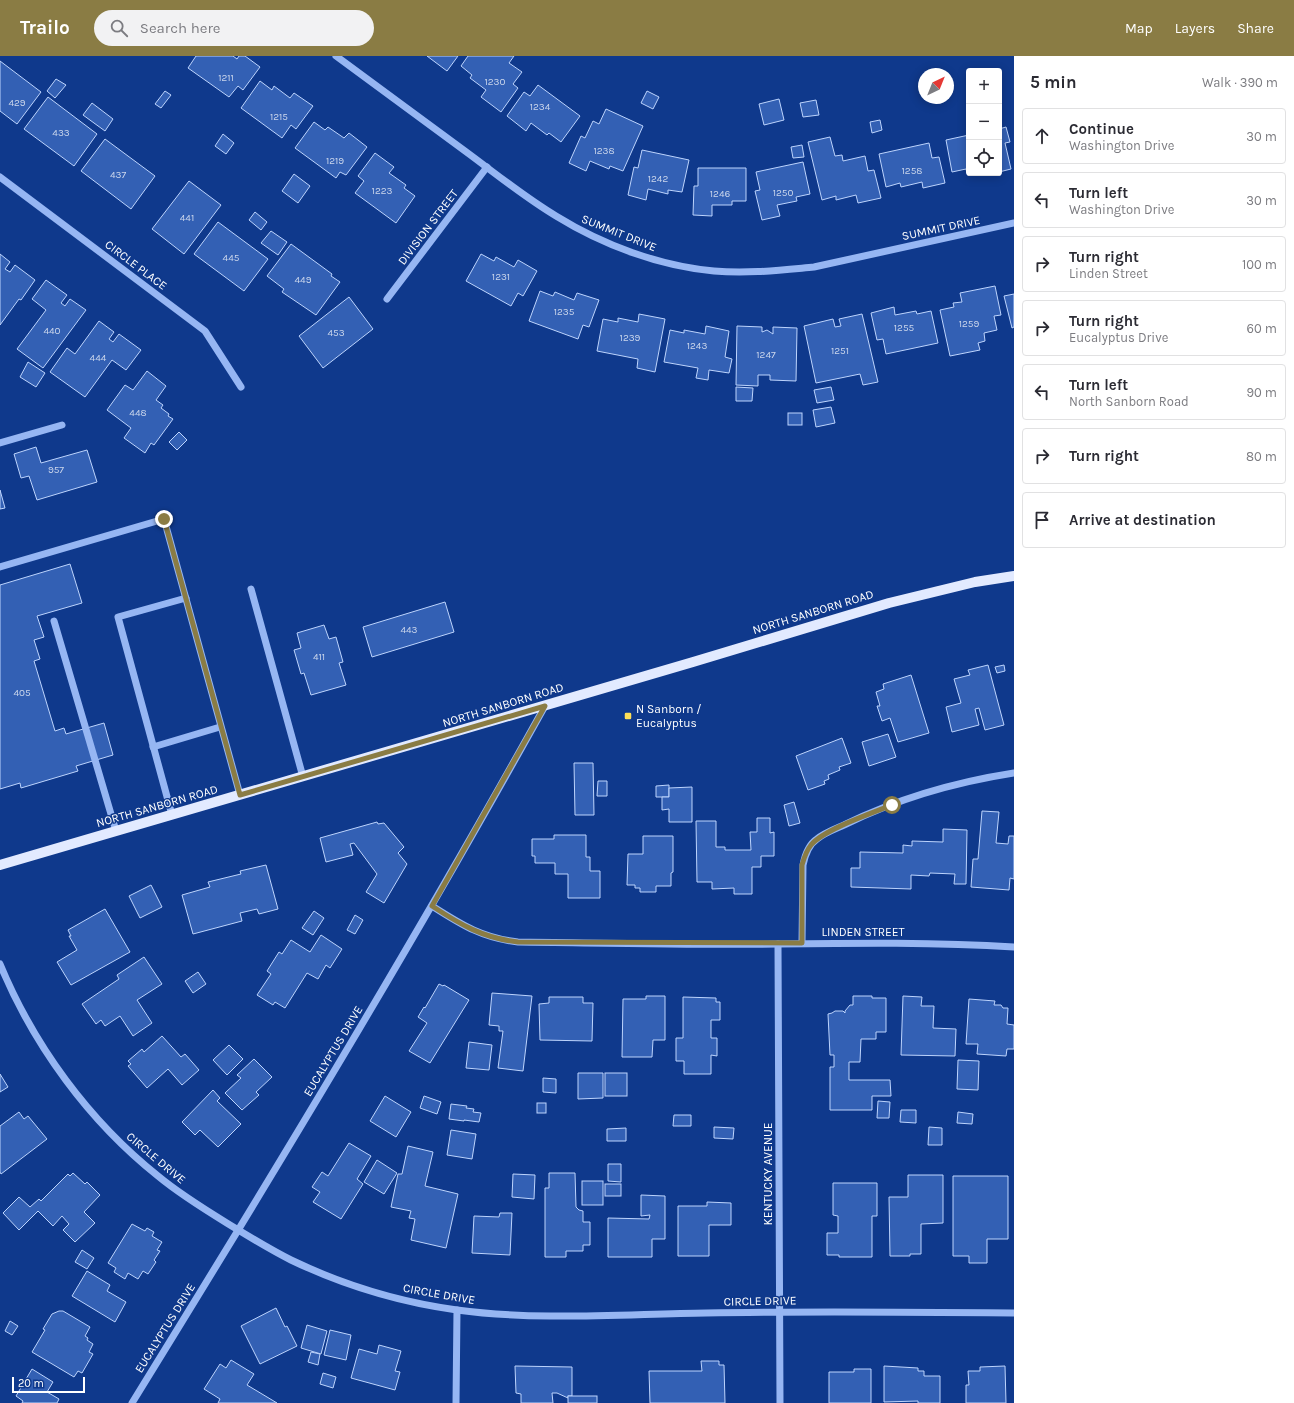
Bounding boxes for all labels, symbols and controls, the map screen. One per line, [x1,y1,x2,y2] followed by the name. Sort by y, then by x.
[94,10,374,46] search box
[20,17,70,39] text: Trailo
[108,17,130,39] icon: search
[140,19,221,37] text: Search here
[1125,20,1153,37] text: Map
[1175,20,1215,37] text: Layers
[1237,20,1274,37] text: Share
[918,68,954,104] north arrow
[966,68,1002,176] map controls
[966,68,1002,104] button: +
[218,72,234,84] house number: 1211
[1030,72,1077,92] text: 5 min
[1202,75,1278,90] text: Walk · 390 m
[485,76,506,88] house number: 1230
[8,97,26,109] house number: 429
[530,101,551,113] house number: 1234
[966,104,1002,140] button: −
[270,111,288,123] house number: 1215
[1069,120,1134,138] text: Continue
[1031,125,1053,147] icon: ahead
[52,127,70,139] house number: 433
[1246,129,1277,144] text: 30 m
[1069,138,1174,153] text: Washington Drive
[966,140,1002,176] button: locate
[593,145,615,157] house number: 1238
[326,155,344,167] house number: 1219
[902,165,922,177] house number: 1258
[110,169,126,181] house number: 437
[648,173,668,185] house number: 1242
[1069,184,1128,202] text: Turn left
[372,185,392,197] house number: 1223
[395,186,461,268] street label: DIVISION STREET
[773,187,793,199] house number: 1250
[710,188,730,200] house number: 1246
[1031,189,1053,211] icon: left
[1246,193,1277,208] text: 30 m
[1069,202,1174,217] text: Washington Drive
[180,212,194,224] house number: 441
[579,212,659,254] street label: SUMMIT DRIVE
[901,213,981,243] street label: SUMMIT DRIVE
[102,237,170,293] street label: CIRCLE PLACE
[1069,248,1139,266] text: Turn right
[223,252,240,264] house number: 445
[1031,253,1053,275] icon: right
[1242,257,1277,272] text: 100 m
[1069,266,1148,281] text: Linden Street
[492,271,510,283] house number: 1231
[295,274,312,286] house number: 449
[554,306,575,318] house number: 1235
[1069,312,1139,330] text: Turn right
[1031,317,1053,339] icon: right
[959,318,979,330] house number: 1259
[1247,321,1277,336] text: 60 m
[894,322,915,334] house number: 1255
[43,325,61,337] house number: 440
[327,327,345,339] house number: 453
[1069,330,1168,345] text: Eucalyptus Drive
[620,332,641,344] house number: 1239
[687,340,707,352] house number: 1243
[831,345,849,357] house number: 1251
[756,349,776,361] house number: 1247
[90,352,107,364] house number: 444
[1069,376,1128,394] text: Turn left
[1031,381,1053,403] icon: left
[1246,385,1277,400] text: 90 m
[1069,394,1189,409] text: North Sanborn Road
[129,407,147,419] house number: 448
[1031,445,1053,467] icon: right
[1069,447,1139,465] text: Turn right
[1246,449,1277,464] text: 80 m
[48,464,64,476] house number: 957
[1031,509,1053,531] icon: arrive
[155,510,173,528] route end
[1069,511,1216,529] text: Arrive at destination
[751,587,875,637] street label: NORTH SANBORN ROAD
[400,624,418,636] house number: 443
[313,651,325,663] house number: 411
[441,680,565,730] street label: NORTH SANBORN ROAD
[13,687,31,699] house number: 405
[636,702,701,730] place label: N Sanborn / Eucalyptus
[623,711,633,721] marker: N Sanborn / Eucalyptus
[94,782,220,830] street label: NORTH SANBORN ROAD
[883,796,901,814] route start
[821,925,905,939] street label: LINDEN STREET
[300,1003,366,1099] street label: EUCALYPTUS DRIVE
[761,1122,775,1226] street label: KENTUCKY AVENUE
[124,1129,188,1187] street label: CIRCLE DRIVE
[132,1281,198,1375] street label: EUCALYPTUS DRIVE
[402,1281,476,1307] street label: CIRCLE DRIVE
[724,1293,796,1309] street label: CIRCLE DRIVE
[12,1375,85,1394] scale bar
[18,1377,44,1390] text: 20 m

